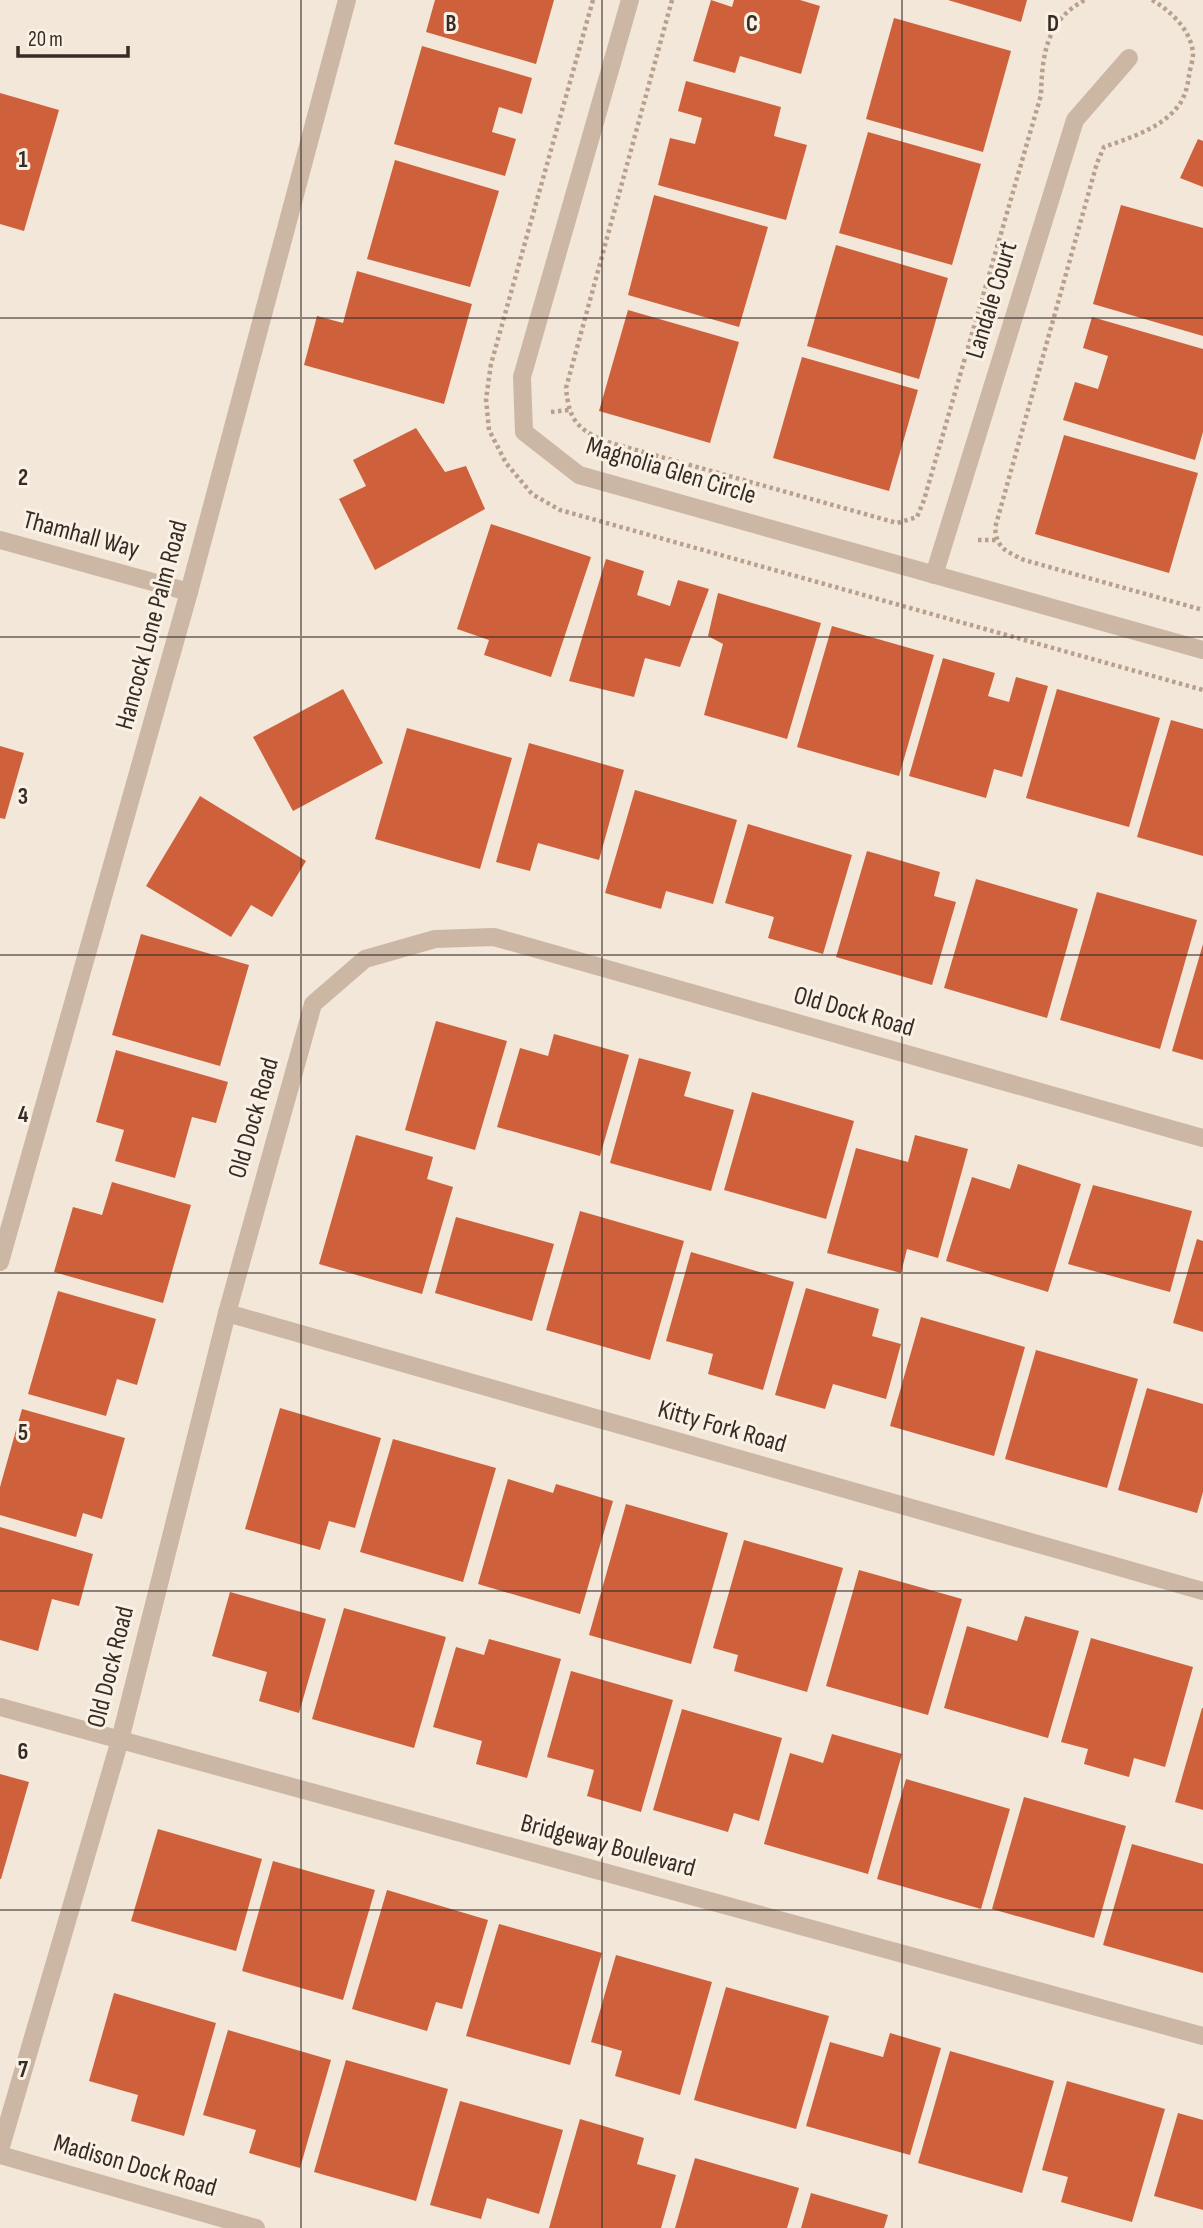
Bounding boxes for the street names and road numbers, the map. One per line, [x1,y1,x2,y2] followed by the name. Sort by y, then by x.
[960,238,1024,362] street label: Landale Court
[582,430,760,512] street label: Magnolia Glen Circle
[19,505,143,565] street label: Thamhall Way
[109,517,195,733] street label: Hancock Lone Palm Road
[790,980,918,1044] street label: Old Dock Road
[222,1054,286,1182] street label: Old Dock Road
[654,1394,790,1460] street label: Kitty Fork Road
[81,1603,141,1731] street label: Old Dock Road
[517,1808,699,1884] street label: Bridgeway Boulevard
[50,2128,220,2204] street label: Madison Dock Road

